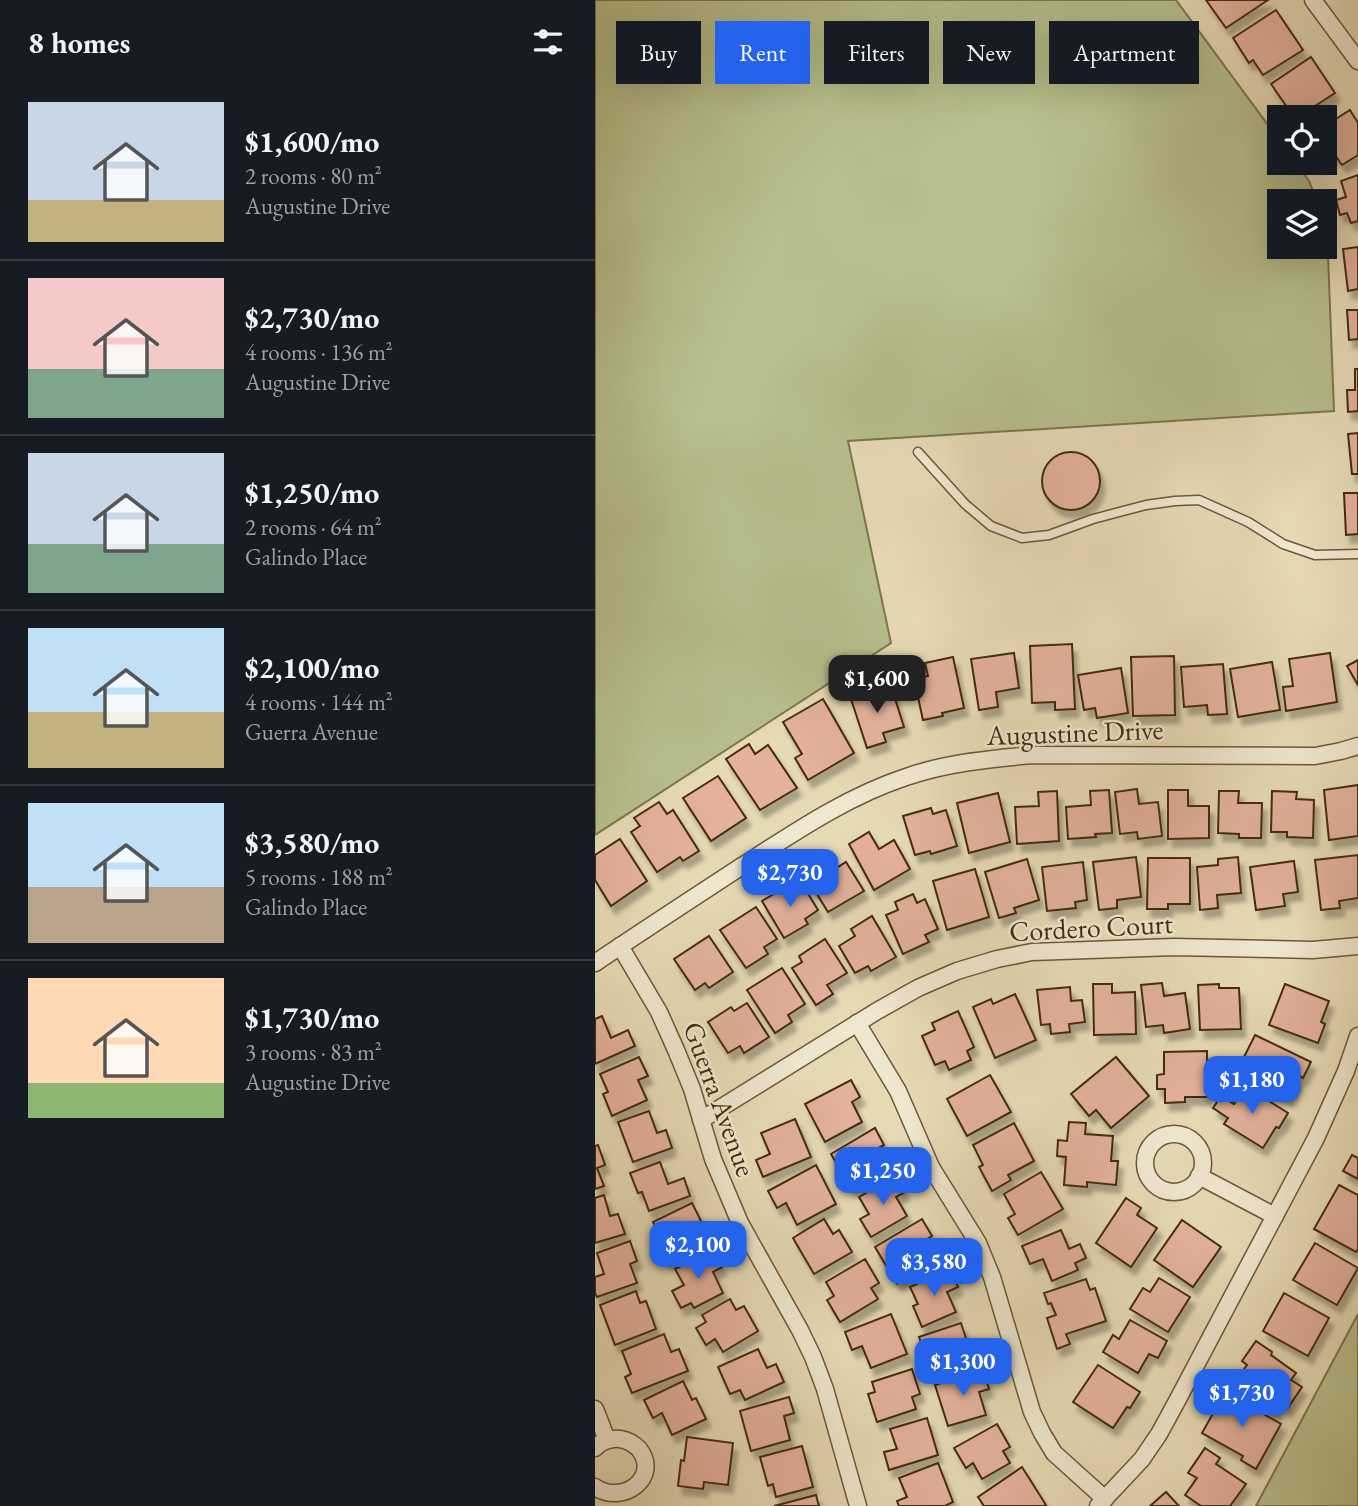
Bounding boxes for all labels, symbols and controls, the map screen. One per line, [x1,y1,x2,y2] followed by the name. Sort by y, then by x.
[616,21,701,84] chip: Buy
[715,21,810,84] chip: Rent
[824,21,929,84] chip: Filters
[943,21,1035,84] chip: New
[1049,21,1199,84] chip: Apartment
[28,23,130,62] text: 8 homes
[529,23,567,61] icon: filters
[1267,105,1337,259] map controls
[1267,105,1337,175] button: locate
[245,122,379,161] text: $1,600/mo
[84,130,168,214] icon: home
[245,161,382,191] text: 2 rooms · 80 m²
[1267,189,1337,259] button: layers
[245,191,390,221] text: Augustine Drive
[245,298,379,337] text: $2,730/mo
[84,306,168,390] icon: home
[245,337,393,367] text: 4 rooms · 136 m²
[245,367,390,397] text: Augustine Drive
[245,473,379,512] text: $1,250/mo
[84,481,168,565] icon: home
[245,512,382,542] text: 2 rooms · 64 m²
[245,542,367,572] text: Galindo Place
[245,648,379,687] text: $2,100/mo
[84,656,168,740] icon: home
[820,656,934,715] pin: $1,600
[845,663,909,693] text: $1,600
[245,687,393,717] text: 4 rooms · 144 m²
[985,711,1164,753] street label: Augustine Drive
[245,717,378,747] text: Guerra Avenue
[245,823,379,862] text: $3,580/mo
[84,831,168,915] icon: home
[733,850,847,909] pin: $2,730
[758,857,822,887] text: $2,730
[245,862,393,892] text: 5 rooms · 188 m²
[245,892,367,922] text: Galindo Place
[1008,905,1174,949] street label: Cordero Court
[245,998,379,1037] text: $1,730/mo
[84,1006,168,1090] icon: home
[675,1017,765,1181] street label: Guerra Avenue
[245,1037,382,1067] text: 3 rooms · 83 m²
[1195,1056,1309,1116] pin: $1,180
[1220,1064,1284,1094] text: $1,180
[245,1067,390,1097] text: Augustine Drive
[826,1148,940,1207] pin: $1,250
[851,1155,915,1185] text: $1,250
[641,1222,755,1281] pin: $2,100
[666,1229,730,1259] text: $2,100
[877,1238,991,1298] pin: $3,580
[902,1246,966,1276] text: $3,580
[906,1338,1020,1398] pin: $1,300
[931,1346,995,1376] text: $1,300
[1185,1370,1299,1429] pin: $1,730
[1210,1377,1274,1407] text: $1,730

